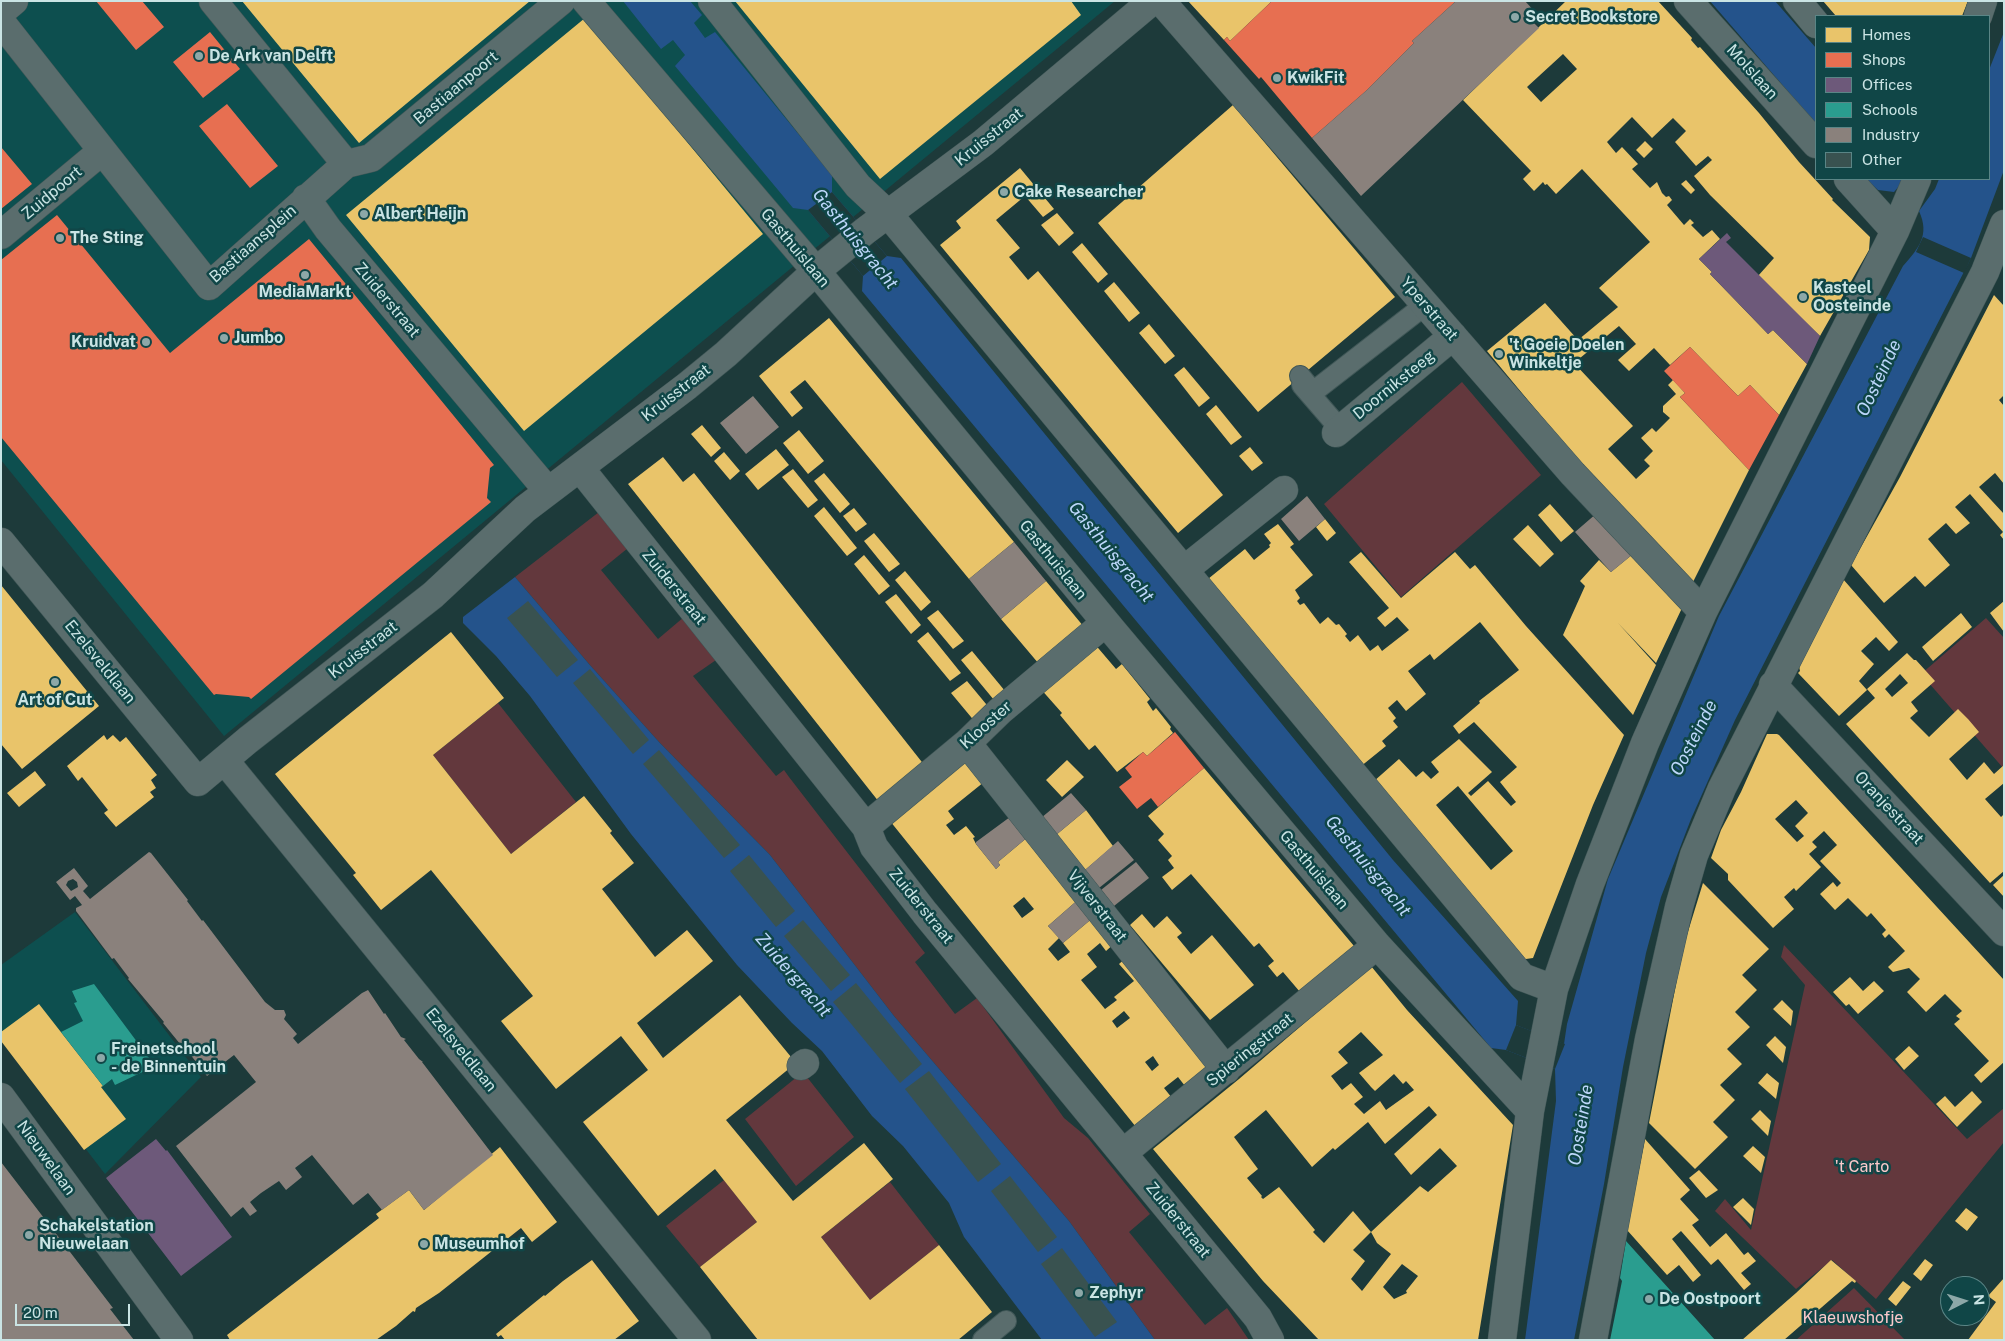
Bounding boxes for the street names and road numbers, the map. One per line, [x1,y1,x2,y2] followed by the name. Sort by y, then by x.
[1722,41,1782,103] street label: Molslaan
[410,47,502,129] street label: Bastiaanpoort
[951,104,1027,170] street label: Kruisstraat
[18,162,86,224] street label: Zuidpoort
[206,201,300,287] street label: Bastiaansplein
[756,205,834,291] street label: Gasthuislaan
[350,259,424,341] street label: Zuiderstraat
[1396,273,1462,345] street label: Yperstraat
[1349,346,1439,424] street label: Doorniksteeg
[638,360,714,426] street label: Kruisstraat
[1015,516,1091,604] street label: Gasthuislaan
[638,545,710,629] street label: Zuiderstraat
[60,616,140,708] street label: Ezelsveldlaan
[325,617,401,683] street label: Kruisstraat
[956,697,1016,753] street label: Klooster
[1850,768,1928,848] street label: Oranjestraat
[1275,827,1353,913] street label: Gasthuislaan
[885,864,957,948] street label: Zuiderstraat
[1063,866,1131,946] street label: Vijverstraat
[421,1004,501,1096] street label: Ezelsveldlaan
[1203,1009,1297,1091] street label: Spieringstraat
[13,1117,79,1199] street label: Nieuwelaan
[1142,1178,1214,1262] street label: Zuiderstraat

